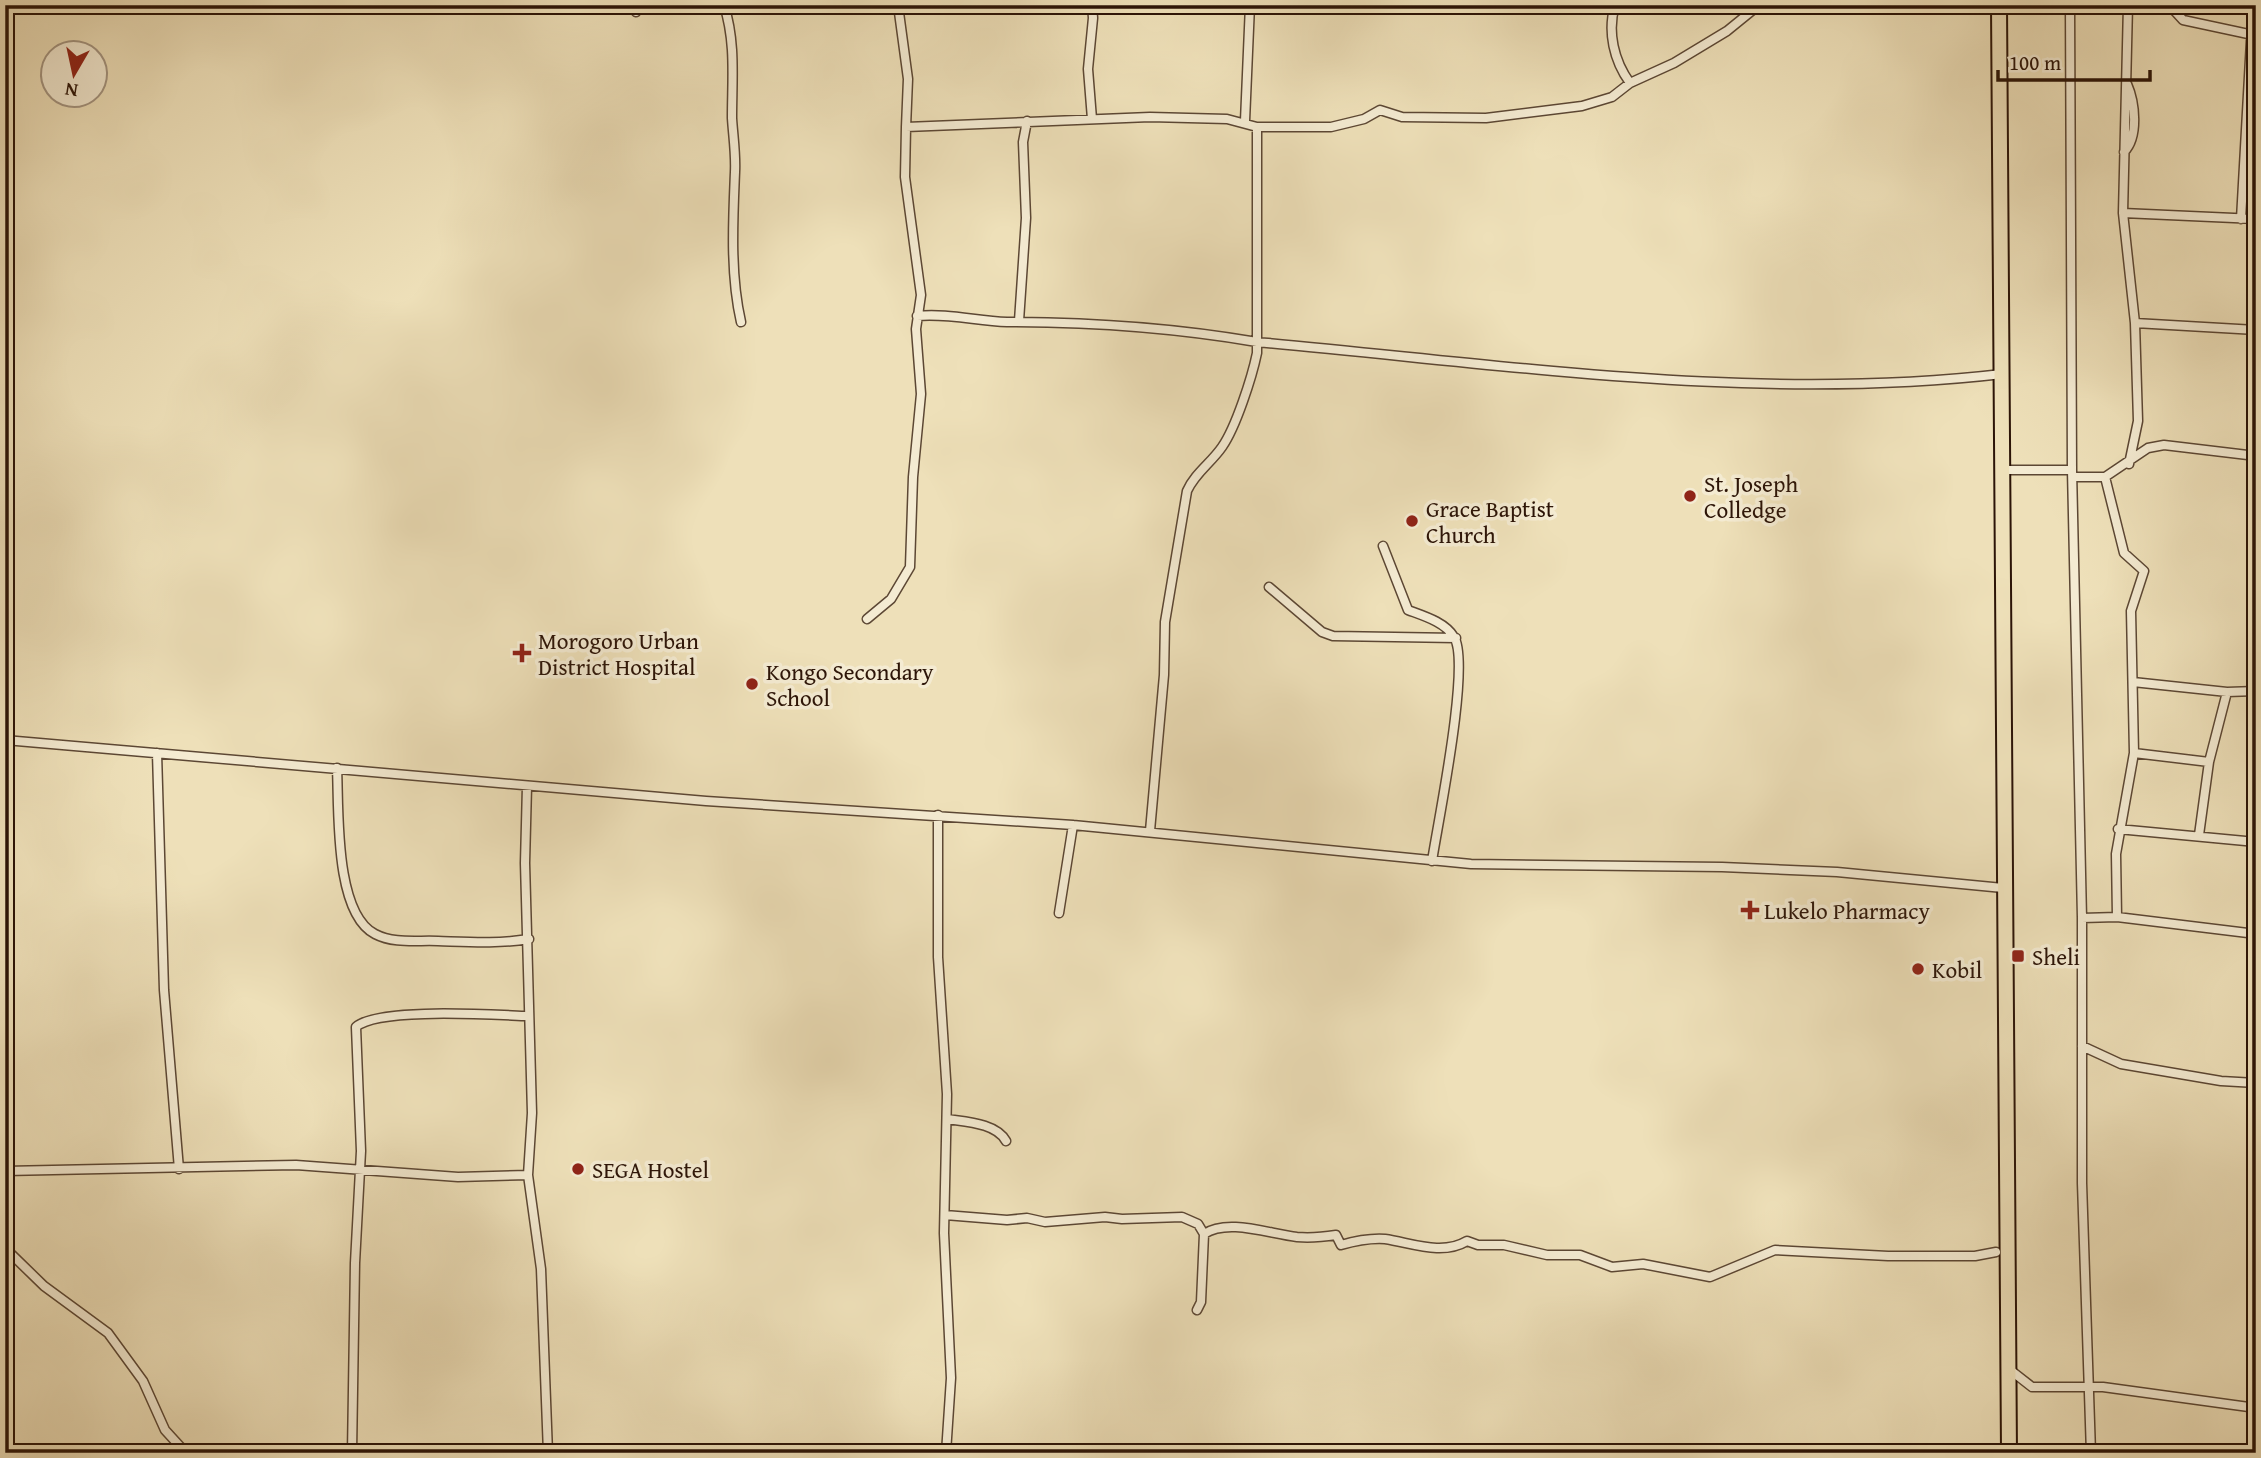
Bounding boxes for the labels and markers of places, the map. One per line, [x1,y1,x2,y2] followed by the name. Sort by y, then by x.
[1704,467,1798,526] place label: St. Joseph Colledge
[1682,488,1698,504] marker: St. Joseph Colledge
[1426,492,1554,551] place label: Grace Baptist Church
[1404,513,1420,529] marker: Grace Baptist Church
[538,624,699,683] place label: Morogoro Urban District Hospital
[512,643,532,663] marker: Morogoro Urban District Hospital
[766,655,934,714] place label: Kongo Secondary School
[744,676,760,692] marker: Kongo Secondary School
[1764,894,1930,927] place label: Lukelo Pharmacy
[1742,902,1758,918] marker: Lukelo Pharmacy
[2032,940,2080,973] place label: Sheli
[2010,948,2026,964] marker: Sheli
[1932,953,1982,986] place label: Kobil
[1910,961,1926,977] marker: Kobil
[592,1153,709,1186] place label: SEGA Hostel
[570,1161,586,1177] marker: SEGA Hostel

